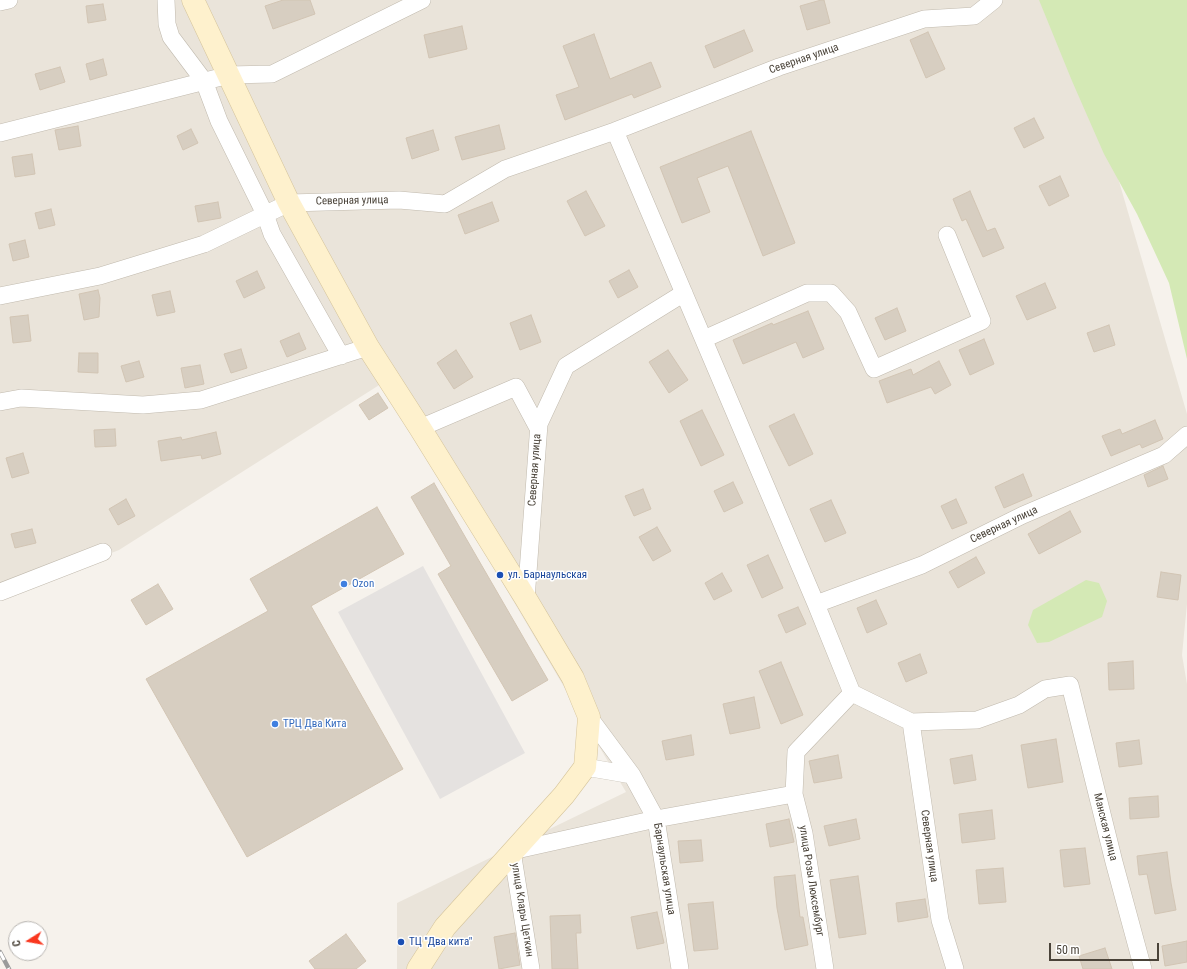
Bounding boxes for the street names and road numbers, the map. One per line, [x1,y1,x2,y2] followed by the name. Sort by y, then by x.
[767,41,841,77] street label: Северная улица
[315,194,389,208] street label: Северная улица
[526,433,544,507] street label: Северная улица
[968,504,1040,546] street label: Северная улица
[1090,792,1120,862] street label: Манская улица
[917,809,941,883] street label: Северная улица
[650,822,678,916] street label: Барнаульская улица
[796,825,826,937] street label: улица Розы Люксембург
[508,862,536,958] street label: улица Клары Цеткин

